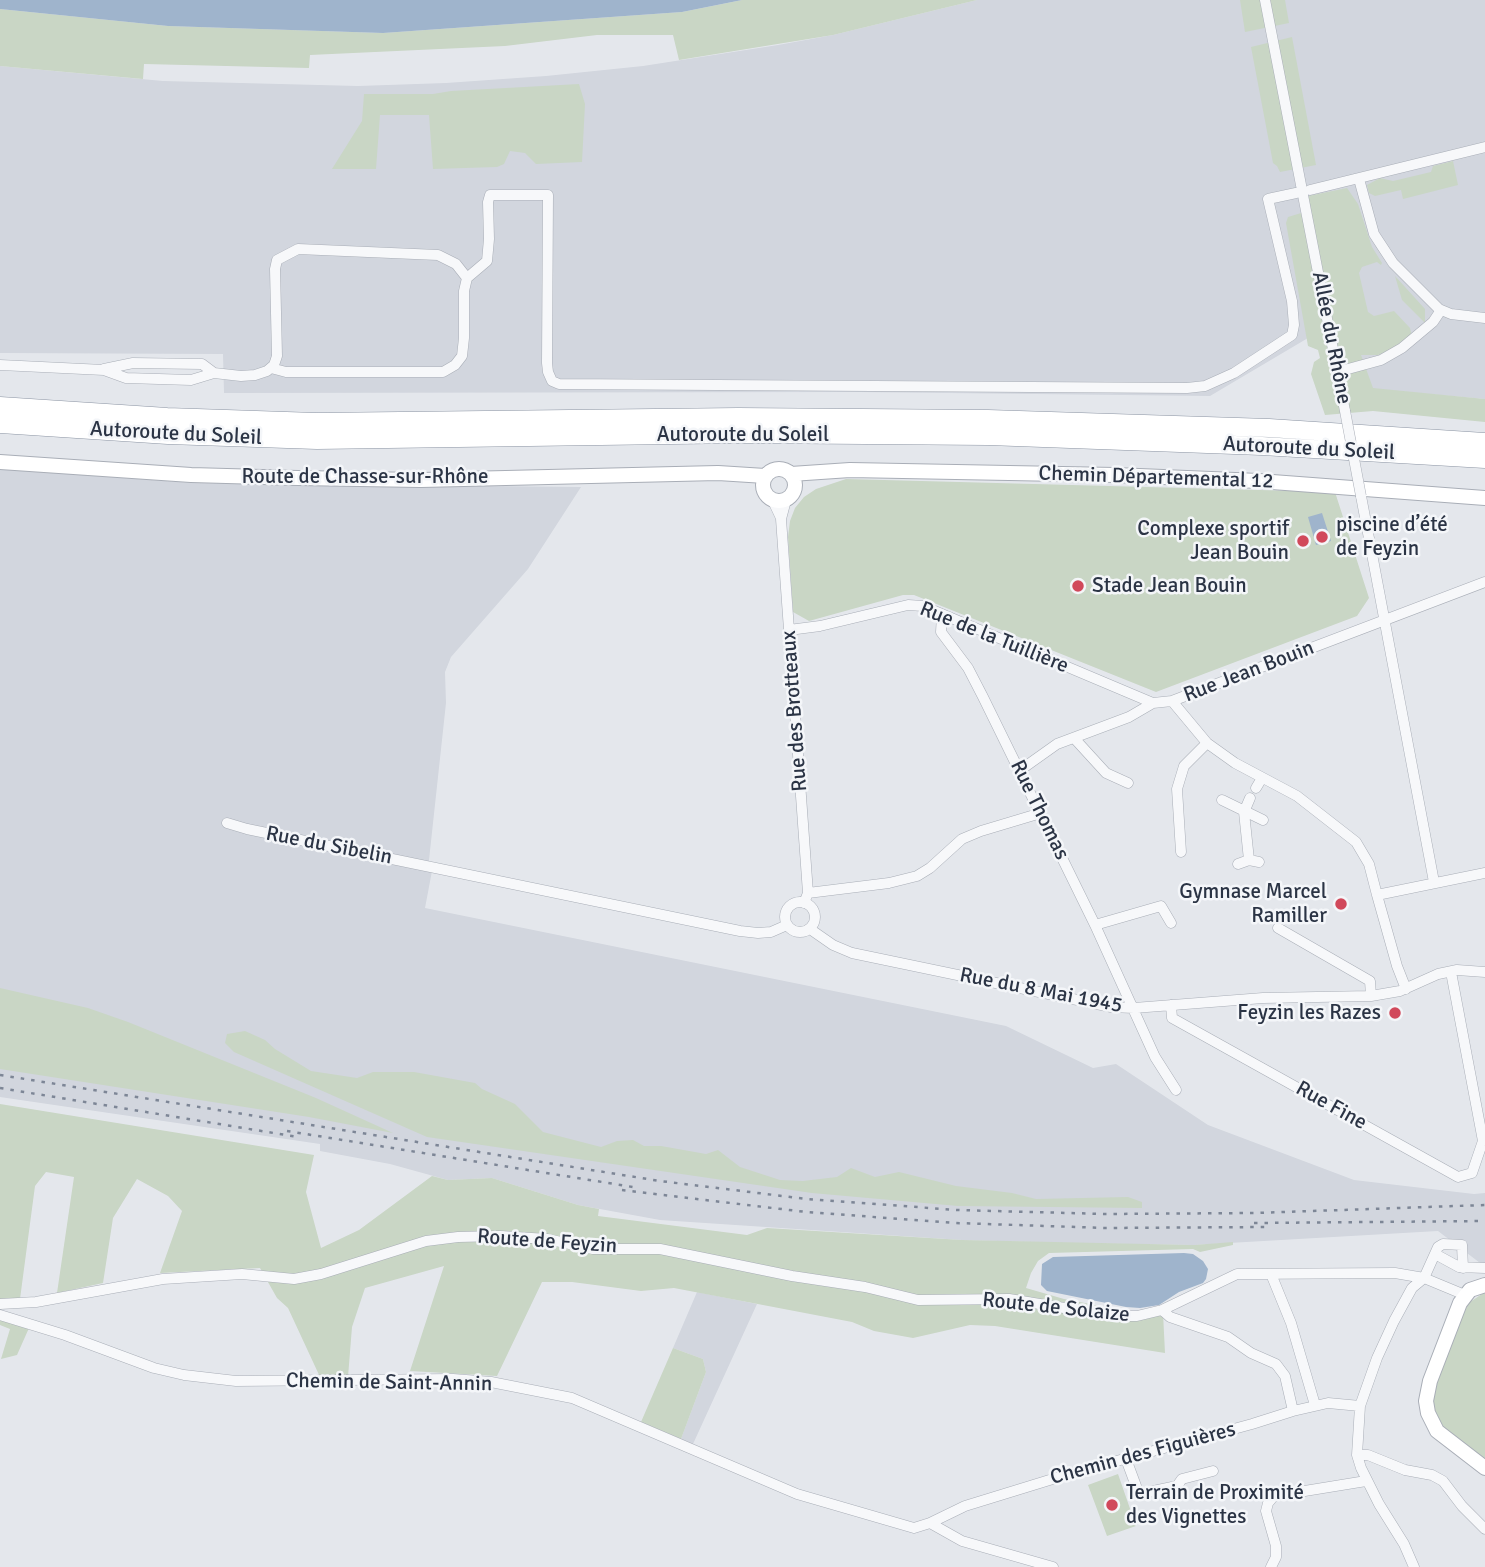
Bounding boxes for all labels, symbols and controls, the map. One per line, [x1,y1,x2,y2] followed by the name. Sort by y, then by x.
[1306,270,1356,406] street label: Allée du Rhône
[89,417,263,451] street label: Autoroute du Soleil
[657,422,829,448] street label: Autoroute du Soleil
[1222,432,1396,466] street label: Autoroute du Soleil
[1038,461,1274,495] street label: Chemin Départemental 12
[242,464,488,490] street label: Route de Chasse-sur-Rhône
[1336,512,1448,562] place label: piscine d’été de Feyzin
[1137,516,1289,566] place label: Complexe sportif Jean Bouin
[1314,529,1330,545] marker: piscine d’été de Feyzin
[1295,533,1311,549] marker: Complexe sportif Jean Bouin
[1092,573,1247,599] place label: Stade Jean Bouin
[1070,578,1086,594] marker: Stade Jean Bouin
[916,597,1072,679] street label: Rue de la Tuillière
[777,630,813,792] street label: Rue des Brotteaux
[1180,636,1318,708] street label: Rue Jean Bouin
[1004,756,1074,864] street label: Rue Thomas
[264,821,394,871] street label: Rue du Sibelin
[1179,879,1327,929] place label: Gymnase Marcel Ramiller
[1333,896,1349,912] marker: Gymnase Marcel Ramiller
[957,963,1125,1019] street label: Rue du 8 Mai 1945
[1237,1000,1381,1026] place label: Feyzin les Razes
[1387,1005,1403,1021] marker: Feyzin les Razes
[1291,1076,1371,1136] street label: Rue Fine
[476,1225,618,1259] street label: Route de Feyzin
[981,1288,1131,1328] street label: Route de Solaize
[286,1369,492,1397] street label: Chemin de Saint-Annin
[1048,1417,1238,1491] street label: Chemin des Figuières
[1126,1480,1304,1530] place label: Terrain de Proximité des Vignettes
[1104,1497,1120,1513] marker: Terrain de Proximité des Vignettes

